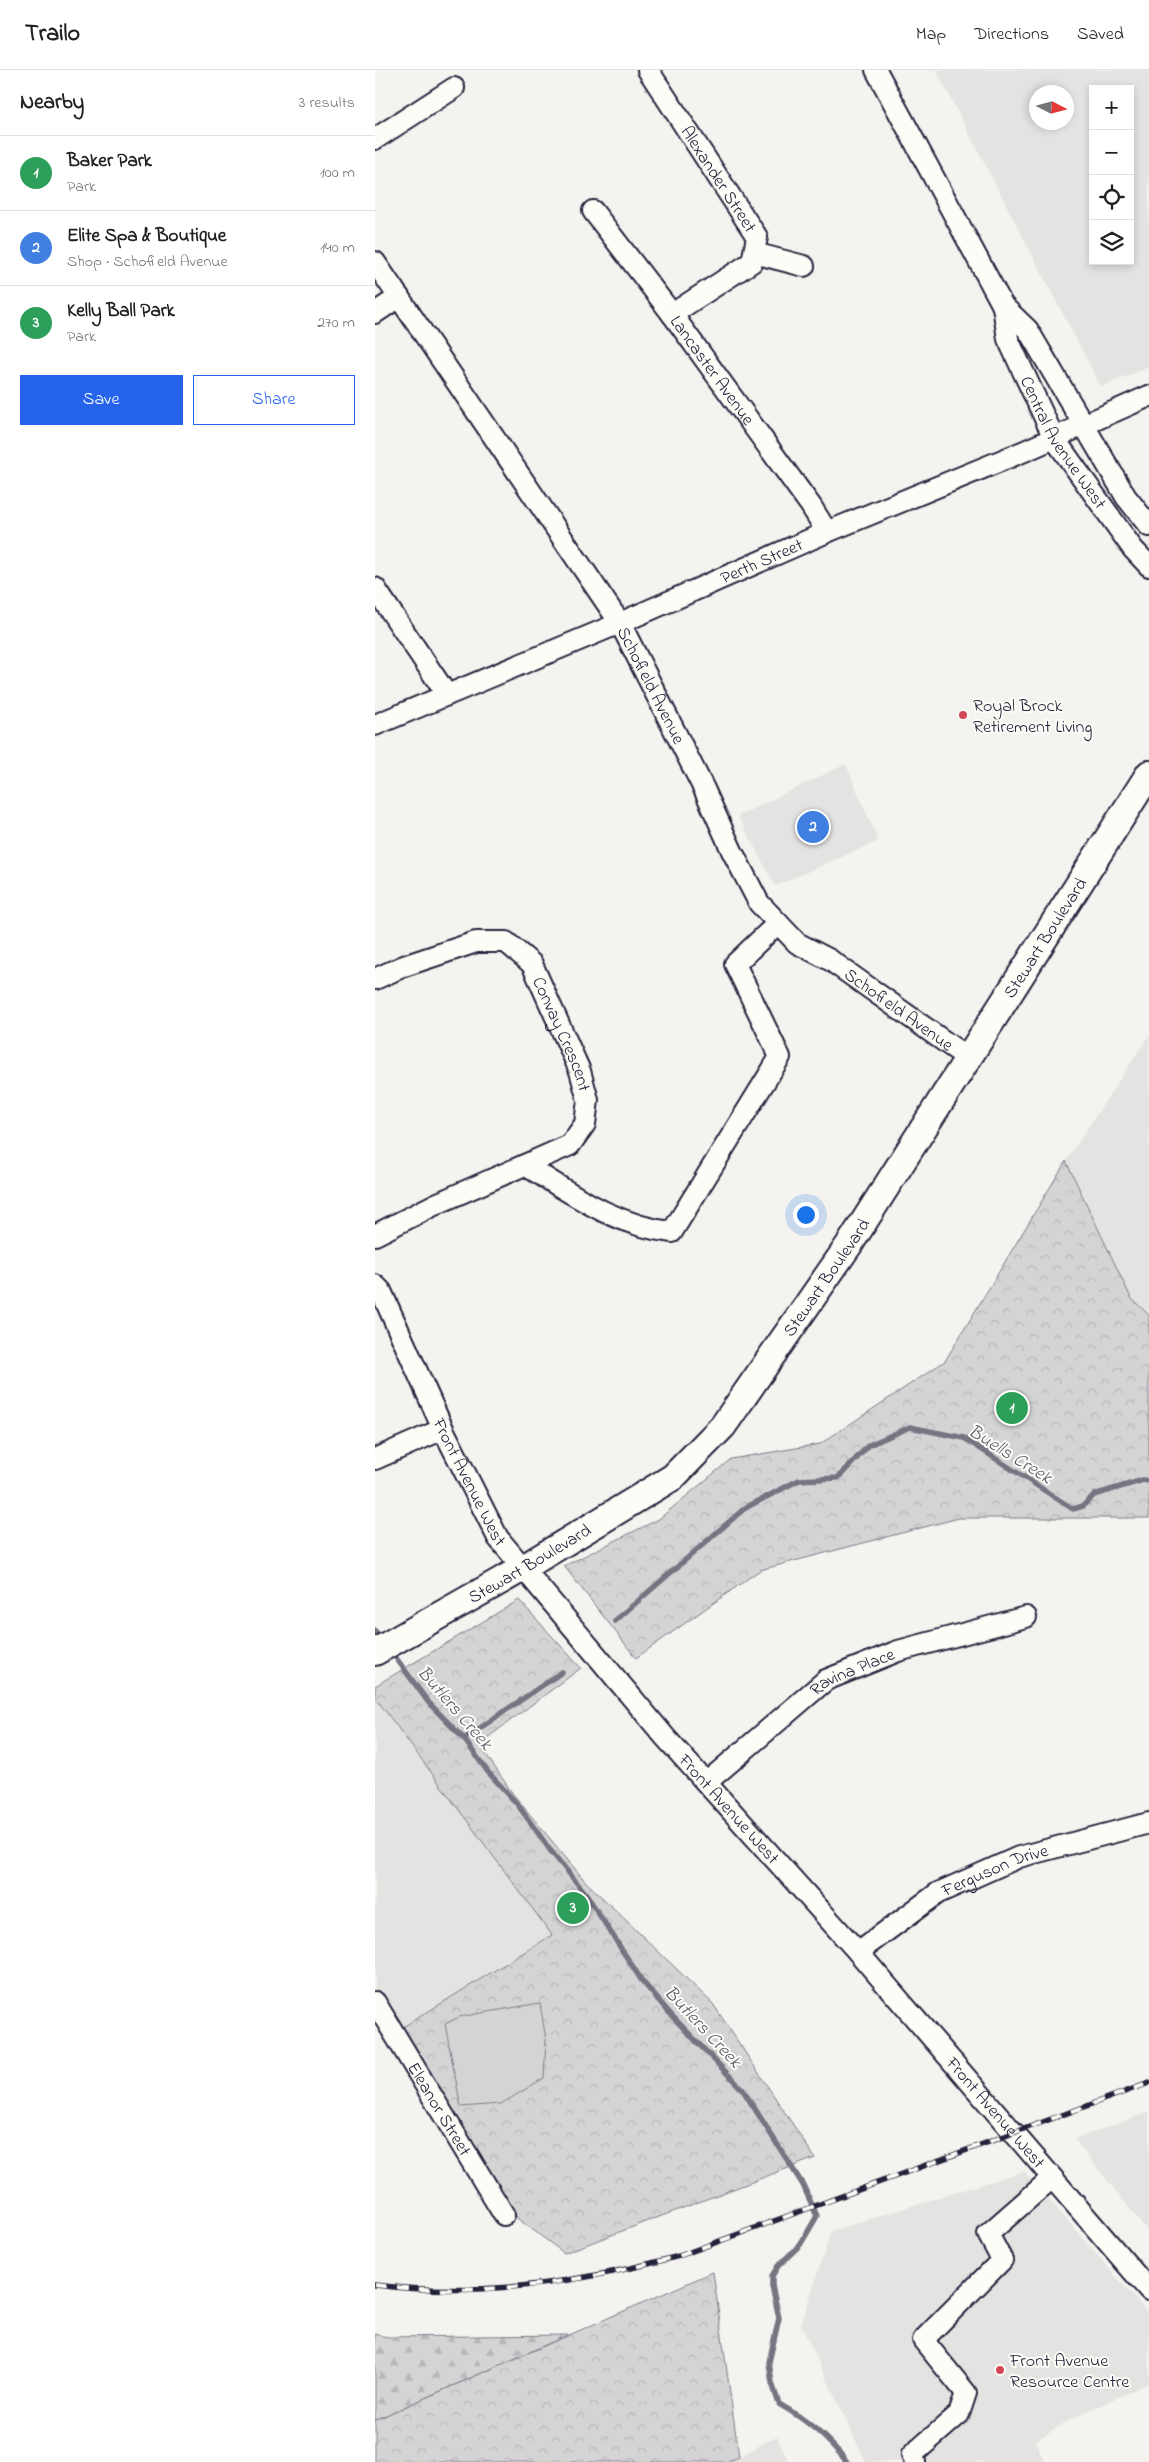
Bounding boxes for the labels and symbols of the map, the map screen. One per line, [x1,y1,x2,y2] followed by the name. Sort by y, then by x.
[1029,85,1074,130] north arrow
[673,122,762,238] street label: Alexander Street
[662,311,760,432] street label: Lancaster Avenue
[1012,372,1112,515] street label: Central Avenue West
[717,533,808,592] street label: Perth Street
[609,623,691,750] street label: Schofield Avenue
[973,694,1092,742] place label: Royal Brock Retirement Living
[957,709,969,721] marker: Royal Brock Retirement Living
[797,808,829,846] pin: 2
[998,873,1095,1004] street label: Stewart Boulevard
[838,963,959,1059] street label: Schofield Avenue
[524,973,596,1095] street label: Convay Crescent
[793,1202,819,1228] your location
[778,1214,878,1343] street label: Stewart Boulevard
[996,1389,1028,1427] pin: 1
[424,1414,511,1553] street label: Front Avenue West
[962,1419,1058,1492] water label: Buells Creek
[464,1519,597,1611] street label: Stewart Boulevard
[805,1642,900,1703] street label: Ravina Place
[410,1661,499,1757] water label: Butlers Creek
[671,1748,784,1871] street label: Front Avenue West
[937,1839,1052,1905] street label: Ferguson Drive
[557,1889,589,1927] pin: 3
[657,1981,748,2075] water label: Butlers Creek
[938,2051,1050,2175] street label: Front Avenue West
[400,2058,477,2162] street label: Eleanor Street
[1009,2349,1130,2396] place label: Front Avenue Resource Centre
[994,2364,1006,2376] marker: Front Avenue Resource Centre

